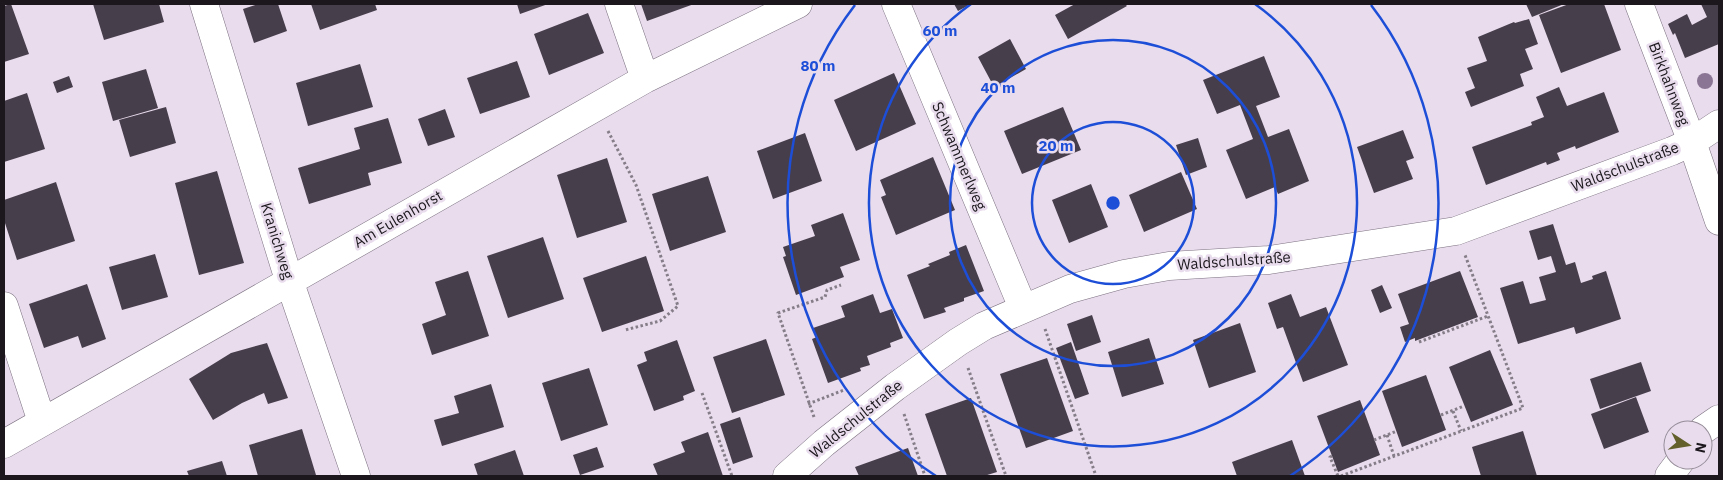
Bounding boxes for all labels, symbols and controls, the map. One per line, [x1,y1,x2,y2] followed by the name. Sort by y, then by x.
[923,21,957,40] text: 60 m
[1645,39,1694,128] street label: Birkhahnweg
[801,56,835,75] text: 80 m
[981,78,1015,97] text: 40 m
[928,99,991,213] street label: Schwammerlweg
[1039,136,1073,155] text: 20 m
[1568,137,1681,196] street label: Waldschulstraße
[350,186,445,252] street label: Am Eulenhorst
[1104,194,1122,212] centre of rings
[257,200,298,281] street label: Kranichweg
[1177,247,1291,274] street label: Waldschulstraße
[806,375,906,462] street label: Waldschulstraße
[1663,420,1713,470] north arrow
[1691,441,1711,455] text: N

